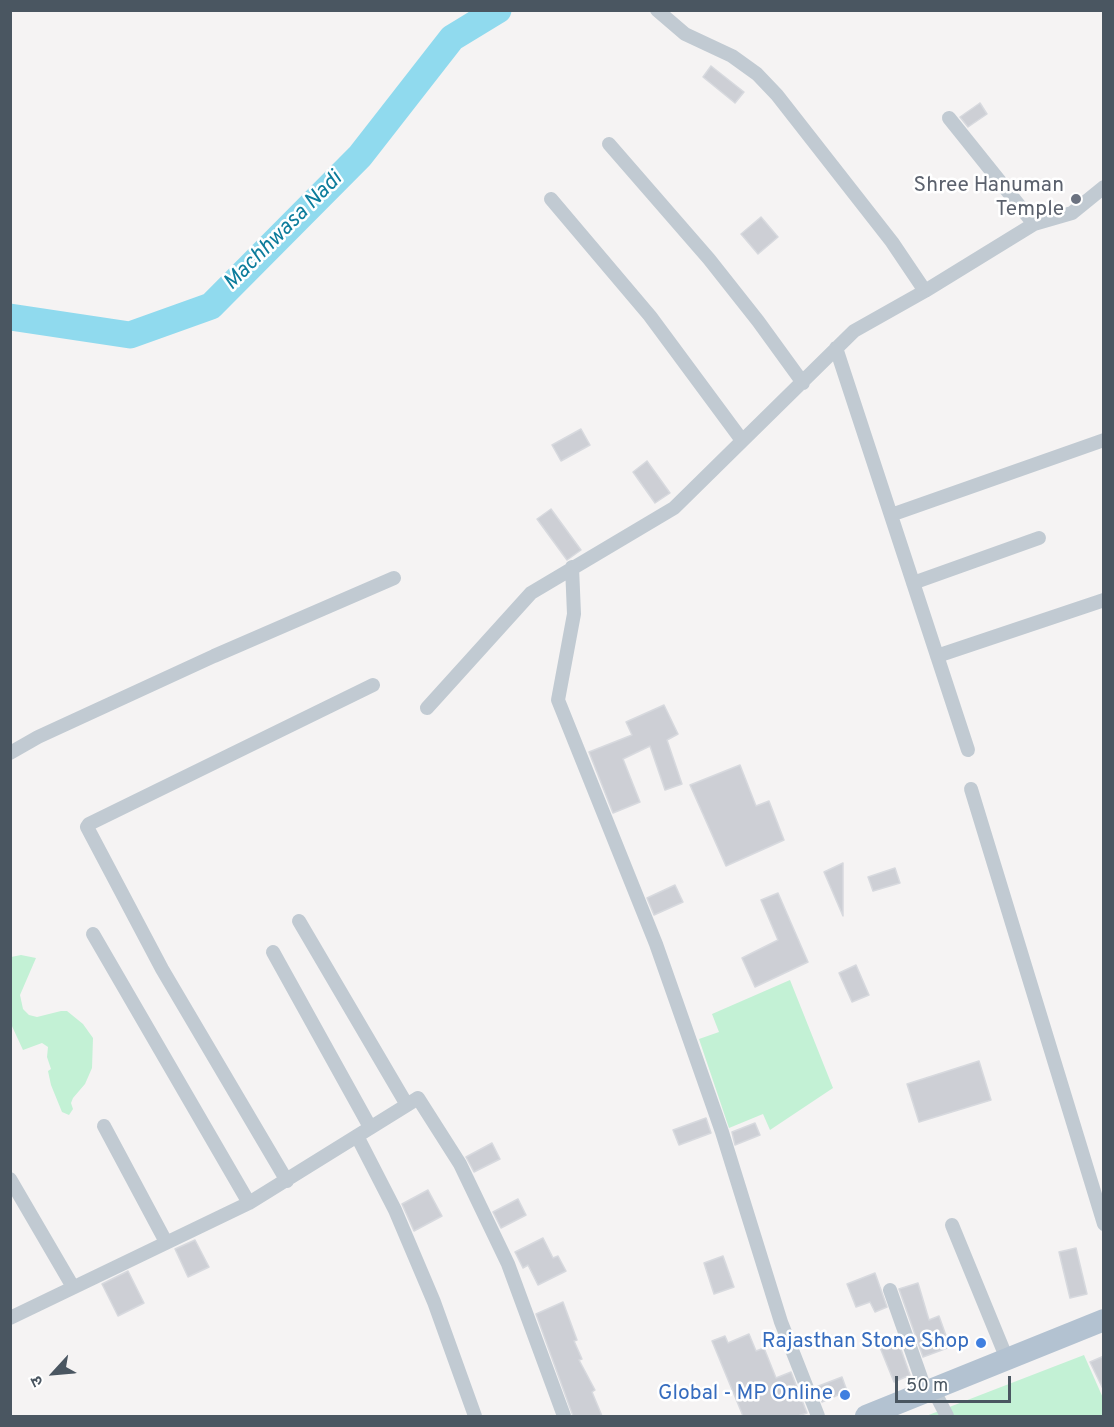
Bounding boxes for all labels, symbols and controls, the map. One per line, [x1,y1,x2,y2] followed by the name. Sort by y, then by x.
[219,167,349,297] water label: Machhwasa Nadi
[914,174,1064,224] place label: Shree Hanuman Temple
[1069,192,1083,206] marker: Shree Hanuman Temple
[762,1330,969,1356] place label: Rajasthan Stone Shop
[974,1336,988,1350] marker: Rajasthan Stone Shop
[24,1343,84,1403] north arrow
[898,1364,1014,1402] scale bar
[27,1372,49,1389] text: उ
[906,1375,948,1398] text: 50 m
[658,1382,833,1408] place label: Global - MP Online
[838,1388,852,1402] marker: Global - MP Online

